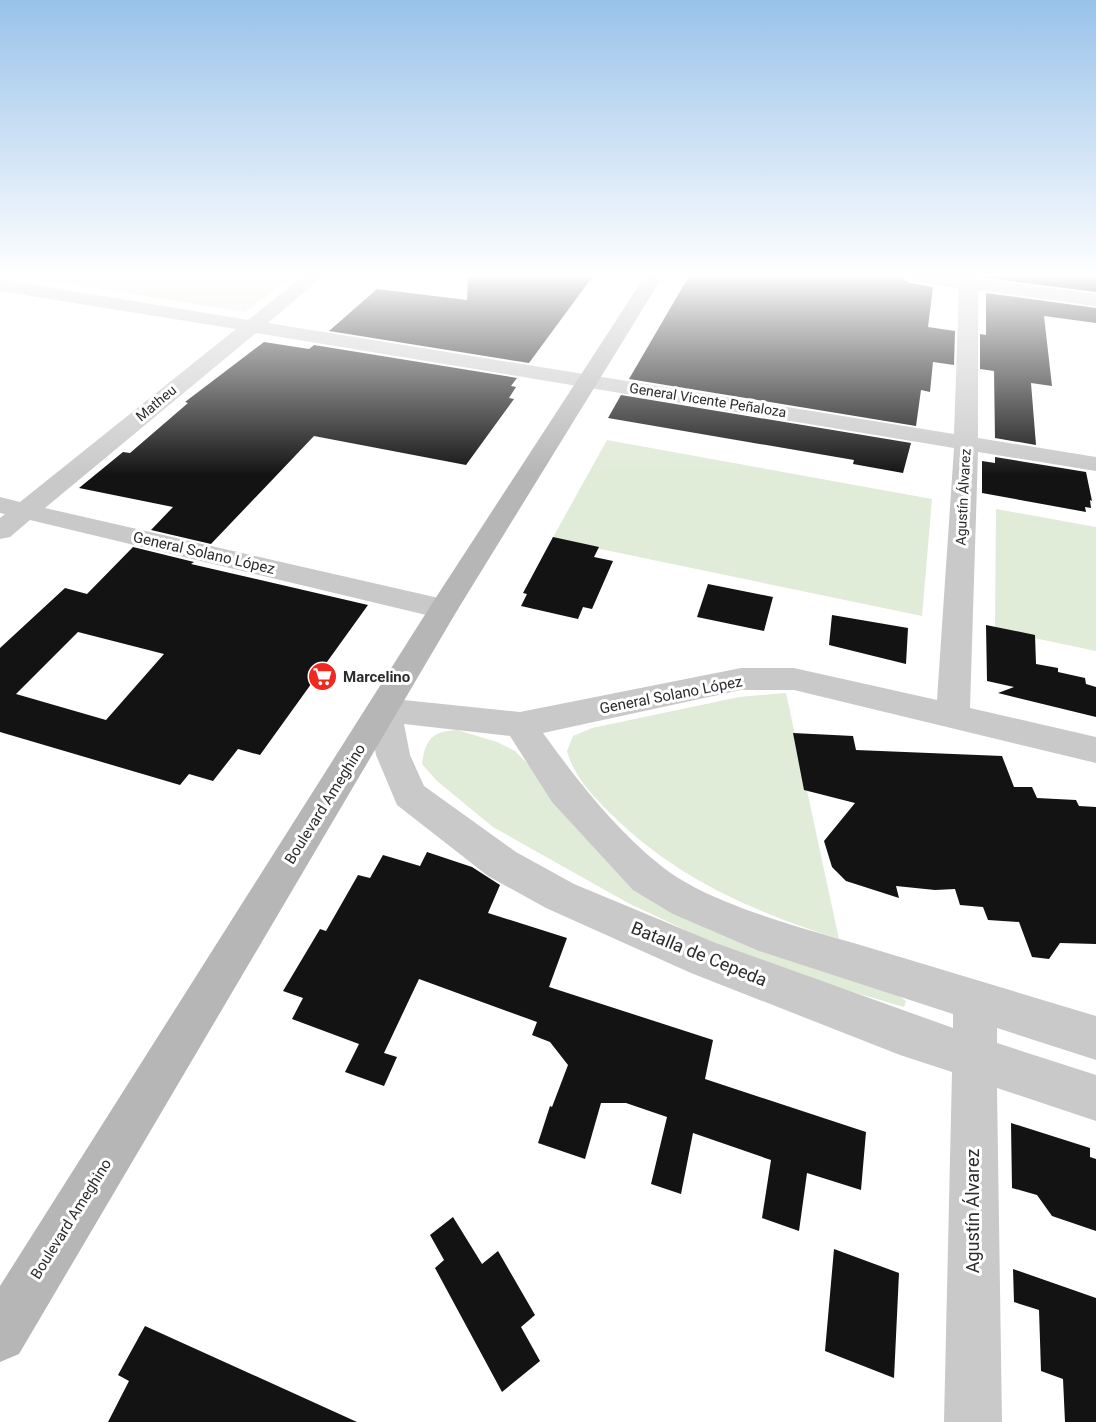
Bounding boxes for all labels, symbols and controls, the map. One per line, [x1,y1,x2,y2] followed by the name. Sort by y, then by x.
[628,380,788,420] street label: General Vicente Peñaloza
[133,382,179,424] street label: Matheu
[951,448,974,546] street label: Agustín Álvarez
[131,528,277,578] street label: General Solano López
[306,661,338,693] supermarket icon: Marcelino
[343,668,410,686] place label: Marcelino
[598,672,744,718] street label: General Solano López
[281,741,369,867] street label: Boulevard Ameghino
[628,917,770,990] street label: Batalla de Cepeda
[962,1149,983,1273] street label: Agustín Álvarez
[27,1156,115,1282] street label: Boulevard Ameghino

